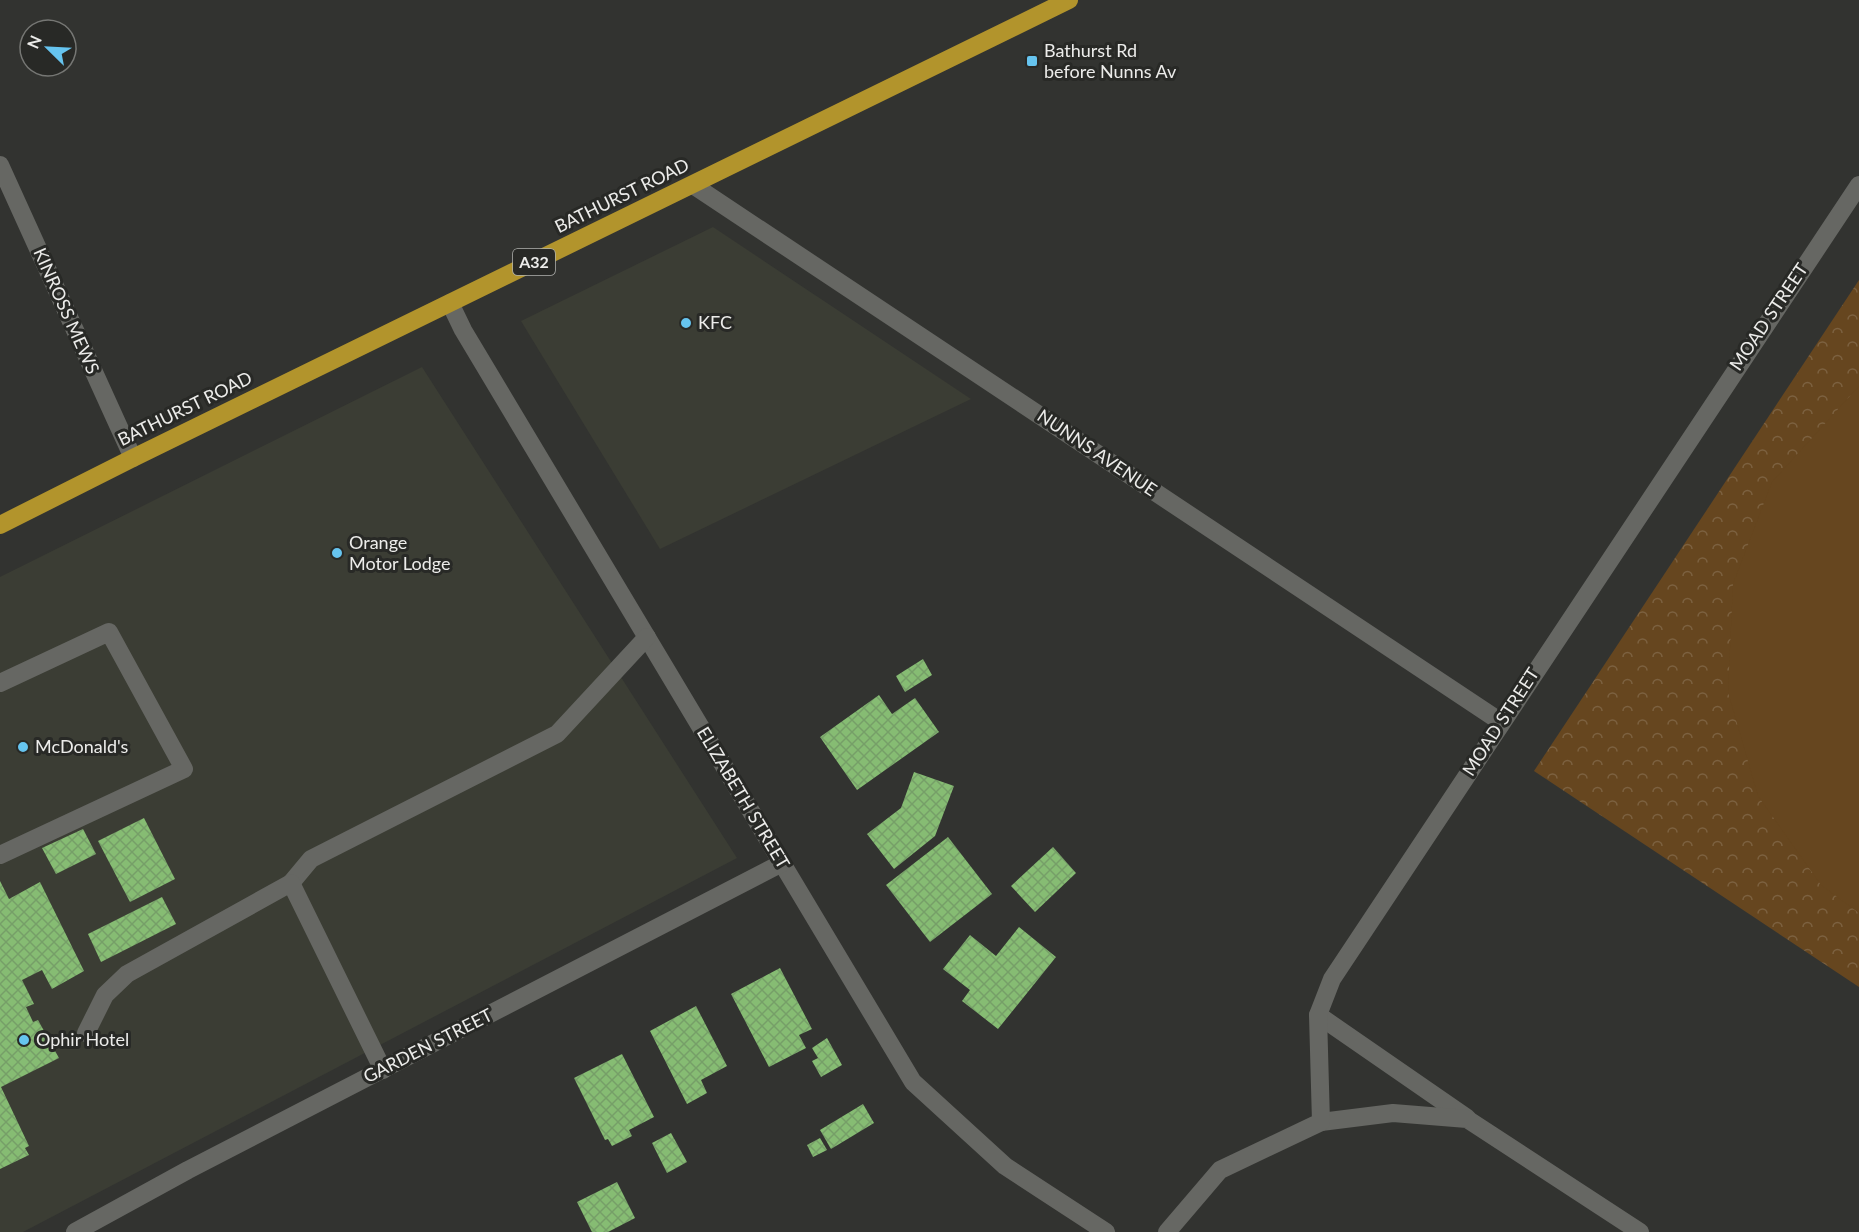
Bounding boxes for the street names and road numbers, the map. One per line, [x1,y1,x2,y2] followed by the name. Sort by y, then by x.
[551,153,692,237] street label: BATHURST ROAD
[29,244,105,377] street label: KINROSS MEWS
[513,249,555,275] road number: A32
[1724,258,1812,374] street label: MOAD STREET
[114,366,255,450] street label: BATHURST ROAD
[1034,404,1162,500] street label: NUNNS AVENUE
[1457,663,1543,780] street label: MOAD STREET
[693,722,795,873] street label: ELIZABETH STREET
[359,1003,496,1087] street label: GARDEN STREET

